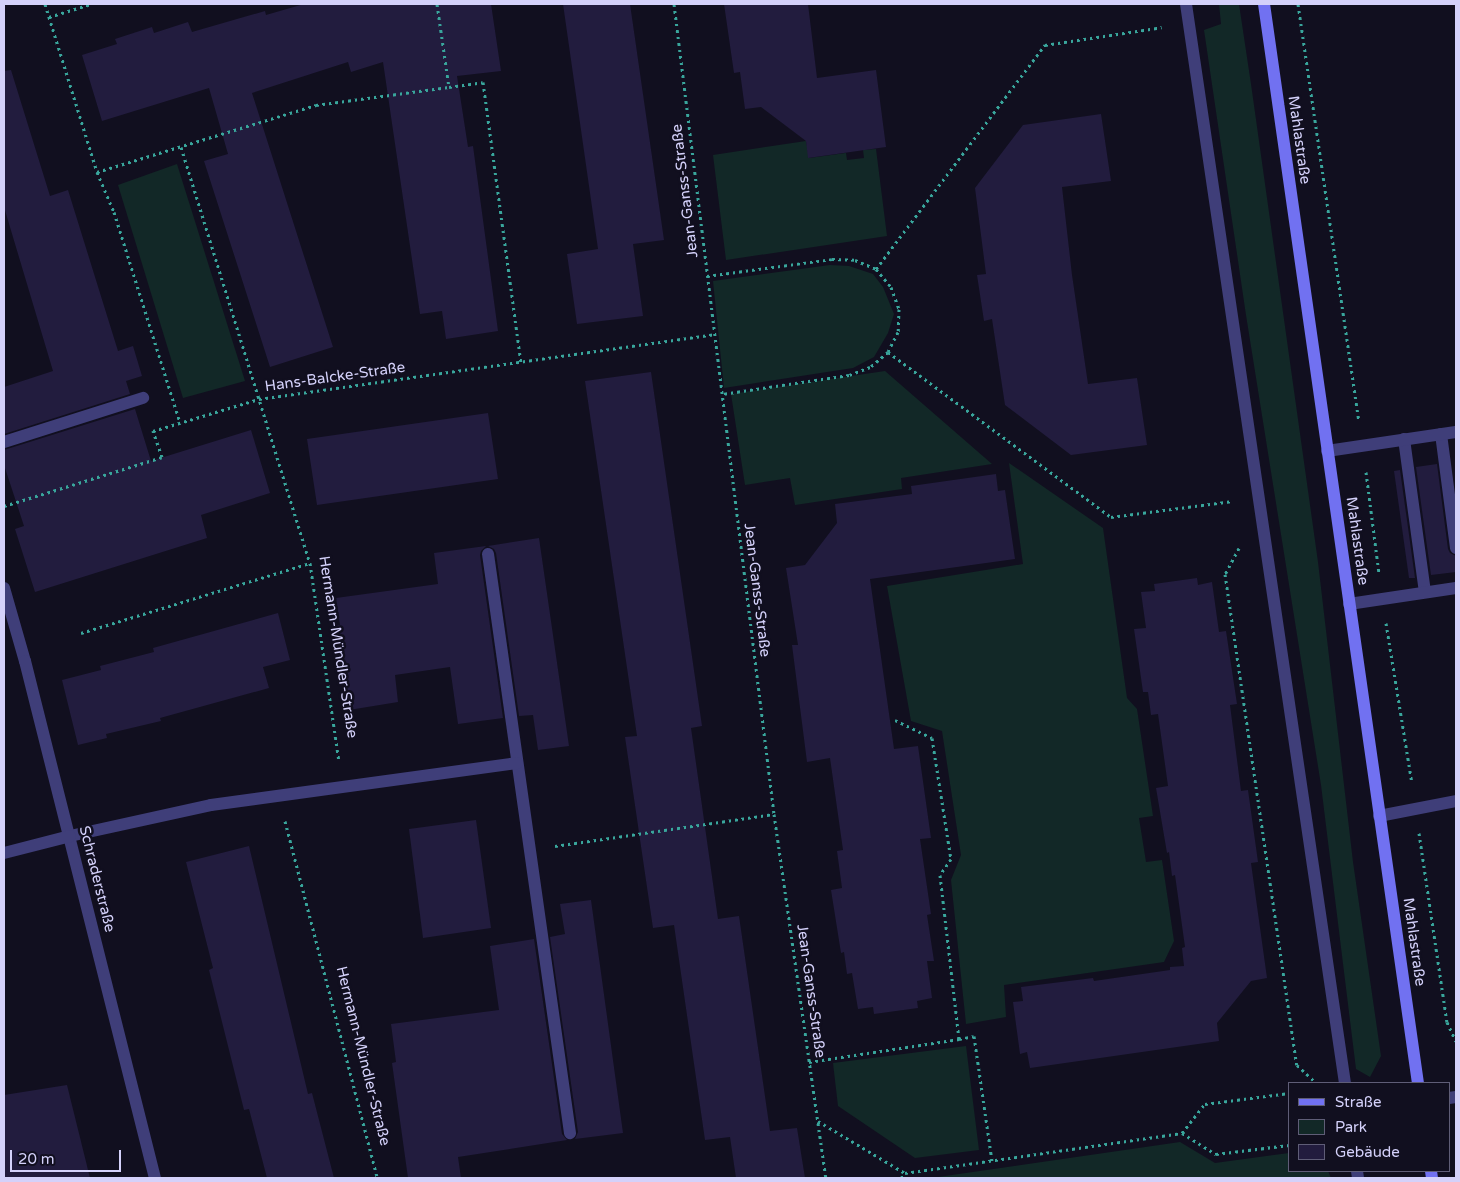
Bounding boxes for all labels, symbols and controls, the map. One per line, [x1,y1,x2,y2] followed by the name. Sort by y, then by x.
[1284,95,1314,185] street label: Mahlastraße
[668,123,702,259] street label: Jean-Ganss-Straße
[264,358,406,396] street label: Hans-Balcke-Straße
[1342,496,1372,586] street label: Mahlastraße
[740,522,774,658] street label: Jean-Ganss-Straße
[315,555,361,739] street label: Hermann-Mündler-Straße
[75,824,119,934] street label: Schraderstraße
[1399,897,1429,987] street label: Mahlastraße
[793,923,829,1059] street label: Jean-Ganss-Straße
[332,964,394,1148] street label: Hermann-Mündler-Straße
[1288,1082,1450,1172] legend
[1335,1093,1381,1111] text: Straße
[1335,1118,1367,1136] text: Park
[12,1140,124,1172] scale bar
[1335,1143,1400,1161] text: Gebäude
[18,1150,55,1168] text: 20 m

